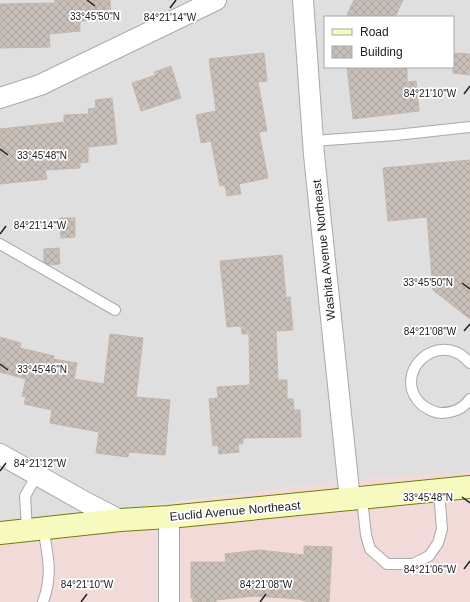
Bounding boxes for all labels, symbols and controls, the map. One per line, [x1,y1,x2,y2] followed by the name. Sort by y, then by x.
[70,11,120,22] text: 33°45'50"N
[144,12,197,23] text: 84°21'14"W
[324,16,454,68] legend
[360,25,389,39] text: Road
[360,45,403,59] text: Building
[404,88,457,99] text: 84°21'10"W
[17,150,67,161] text: 33°45'48"N
[310,178,338,321] street label: Washita Avenue Northeast
[14,220,67,231] text: 84°21'14"W
[403,277,453,288] text: 33°45'50"N
[404,326,457,337] text: 84°21'08"W
[17,364,67,375] text: 33°45'46"N
[14,458,67,469] text: 84°21'12"W
[403,492,453,503] text: 33°45'48"N
[169,498,302,524] street label: Euclid Avenue Northeast
[404,564,457,575] text: 84°21'06"W
[61,579,114,590] text: 84°21'10"W
[240,579,293,590] text: 84°21'08"W

